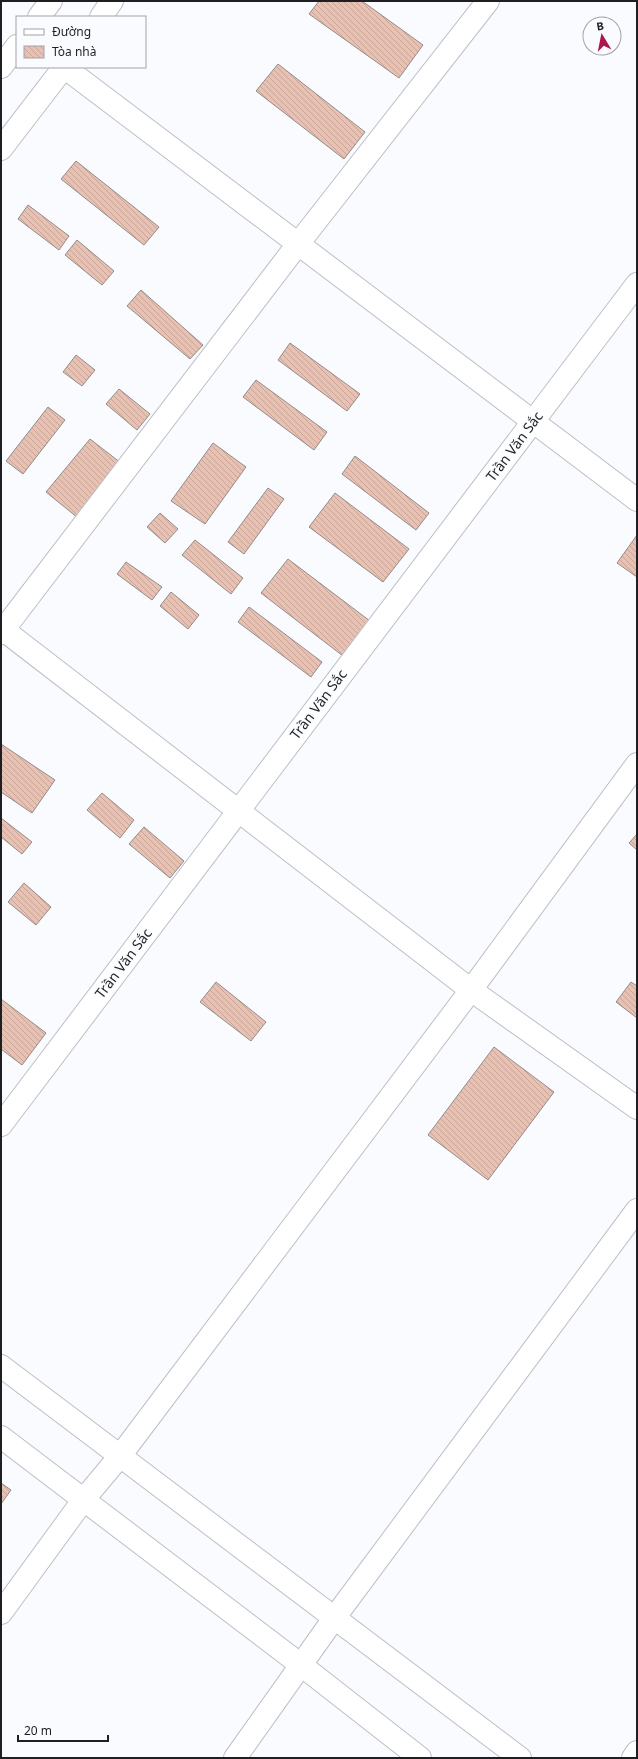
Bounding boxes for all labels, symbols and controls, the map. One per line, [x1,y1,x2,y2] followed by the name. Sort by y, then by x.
[16,16,146,68] legend
[582,16,622,56] north arrow
[595,18,605,34] text: B
[52,23,91,40] text: Đường
[52,43,97,60] text: Tòa nhà
[481,407,547,485] street label: Trần Văn Sắc
[285,665,351,743] street label: Trần Văn Sắc
[90,924,156,1002] street label: Trần Văn Sắc
[18,1717,108,1743] scale bar
[24,1722,52,1739] text: 20 m

